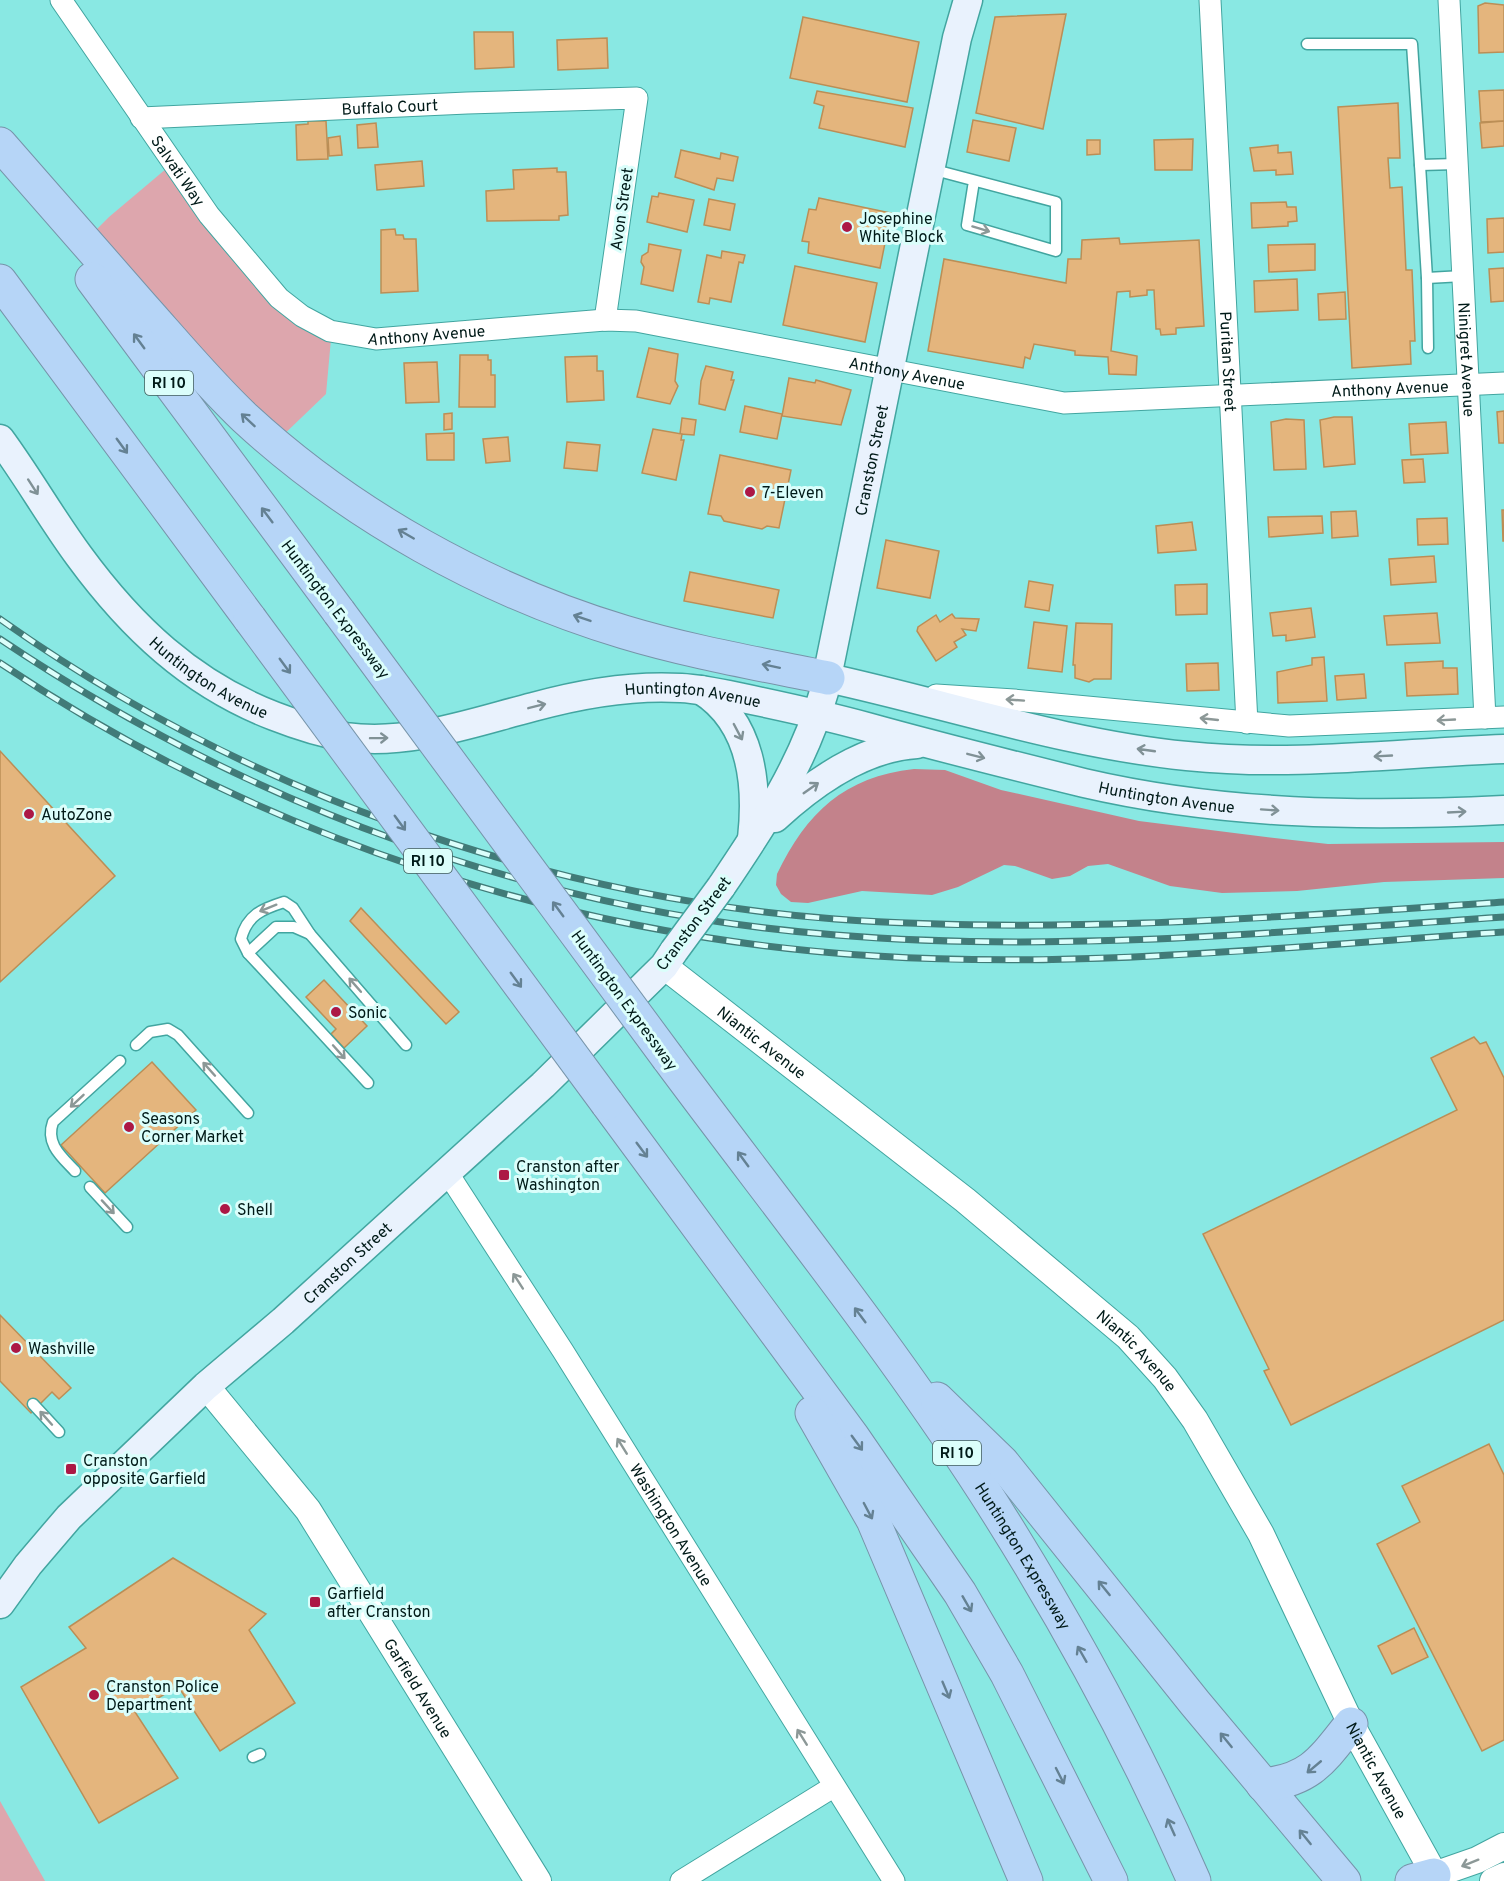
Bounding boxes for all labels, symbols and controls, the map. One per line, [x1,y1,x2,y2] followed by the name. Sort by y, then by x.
[341,96,439,121] street label: Buffalo Court
[145,132,208,211] street label: Salvati Way
[607,166,639,252] street label: Avon Street
[859,210,944,248] place label: Josephine White Block
[840,220,854,234] marker: Josephine White Block
[971,224,990,235] one-way arrow
[1452,302,1478,417] street label: Ninigret Avenue
[1214,311,1239,412] street label: Puritan Street
[366,322,486,351] street label: Anthony Avenue
[132,334,145,350] one-way arrow
[847,354,966,396] street label: Anthony Avenue
[145,371,193,395] road number: RI 10
[1331,378,1449,403] street label: Anthony Avenue
[852,403,894,518] street label: Cranston Street
[241,413,256,427] one-way arrow
[116,438,129,454] one-way arrow
[27,479,39,495] one-way arrow
[762,484,824,504] place label: 7-Eleven
[743,485,757,499] marker: 7-Eleven
[261,507,273,523] one-way arrow
[398,528,415,540] one-way arrow
[276,537,393,684] street label: Huntington Expressway
[573,611,592,622] one-way arrow
[144,633,270,724] street label: Huntington Avenue
[279,657,291,673] one-way arrow
[761,660,781,671] one-way arrow
[624,679,762,714] street label: Huntington Avenue
[1005,694,1025,705] one-way arrow
[528,699,547,711] one-way arrow
[1200,713,1219,724] one-way arrow
[1436,715,1456,726] one-way arrow
[733,722,744,740] one-way arrow
[368,732,388,743] one-way arrow
[1137,745,1157,756] one-way arrow
[966,750,985,762] one-way arrow
[1373,750,1393,761] one-way arrow
[1096,778,1235,819] street label: Huntington Avenue
[803,782,819,794] one-way arrow
[1260,805,1280,816] one-way arrow
[41,806,112,826] place label: AutoZone
[1446,806,1466,817] one-way arrow
[22,807,36,821] marker: AutoZone
[394,814,407,830] one-way arrow
[404,849,452,873] road number: RI 10
[653,873,737,975] street label: Cranston Street
[552,902,564,918] one-way arrow
[260,903,278,914] one-way arrow
[566,927,681,1075] street label: Huntington Expressway
[510,971,522,987] one-way arrow
[348,977,361,993] one-way arrow
[712,1003,809,1085] street label: Niantic Avenue
[348,1004,387,1024] place label: Sonic
[329,1005,343,1019] marker: Sonic
[332,1045,346,1060] one-way arrow
[202,1062,216,1077] one-way arrow
[69,1094,84,1108] one-way arrow
[141,1110,244,1148] place label: Seasons Corner Market
[122,1120,136,1134] marker: Seasons Corner Market
[635,1141,648,1157] one-way arrow
[737,1152,749,1168] one-way arrow
[516,1158,620,1196] place label: Cranston after Washington
[497,1168,511,1182] marker: Cranston after Washington
[101,1199,115,1214] one-way arrow
[237,1201,273,1221] place label: Shell
[218,1202,232,1216] marker: Shell
[300,1219,397,1310] street label: Cranston Street
[512,1273,525,1290] one-way arrow
[1091,1307,1180,1397] street label: Niantic Avenue
[854,1308,867,1324] one-way arrow
[28,1340,95,1360] place label: Washville
[9,1341,23,1355] marker: Washville
[39,1411,53,1426] one-way arrow
[851,1434,863,1450] one-way arrow
[616,1438,628,1455] one-way arrow
[933,1441,981,1465] road number: RI 10
[83,1452,206,1490] place label: Cranston opposite Garfield
[624,1461,716,1591] street label: Washington Avenue
[64,1462,78,1476] marker: Cranston opposite Garfield
[969,1479,1074,1634] street label: Huntington Expressway
[862,1502,874,1519] one-way arrow
[1097,1580,1110,1596] one-way arrow
[327,1585,431,1623] place label: Garfield after Cranston
[308,1595,322,1609] marker: Garfield after Cranston
[961,1595,973,1612] one-way arrow
[378,1635,455,1743] street label: Garfield Avenue
[1076,1646,1088,1663] one-way arrow
[106,1678,219,1716] place label: Cranston Police Department
[941,1680,952,1698] one-way arrow
[87,1688,101,1702] marker: Cranston Police Department
[1340,1720,1410,1823] street label: Niantic Avenue
[796,1729,808,1746] one-way arrow
[1219,1733,1233,1748] one-way arrow
[1306,1760,1322,1773] one-way arrow
[1054,1766,1066,1784] one-way arrow
[1164,1819,1176,1837] one-way arrow
[1299,1829,1312,1845] one-way arrow
[1461,1858,1480,1869] one-way arrow

